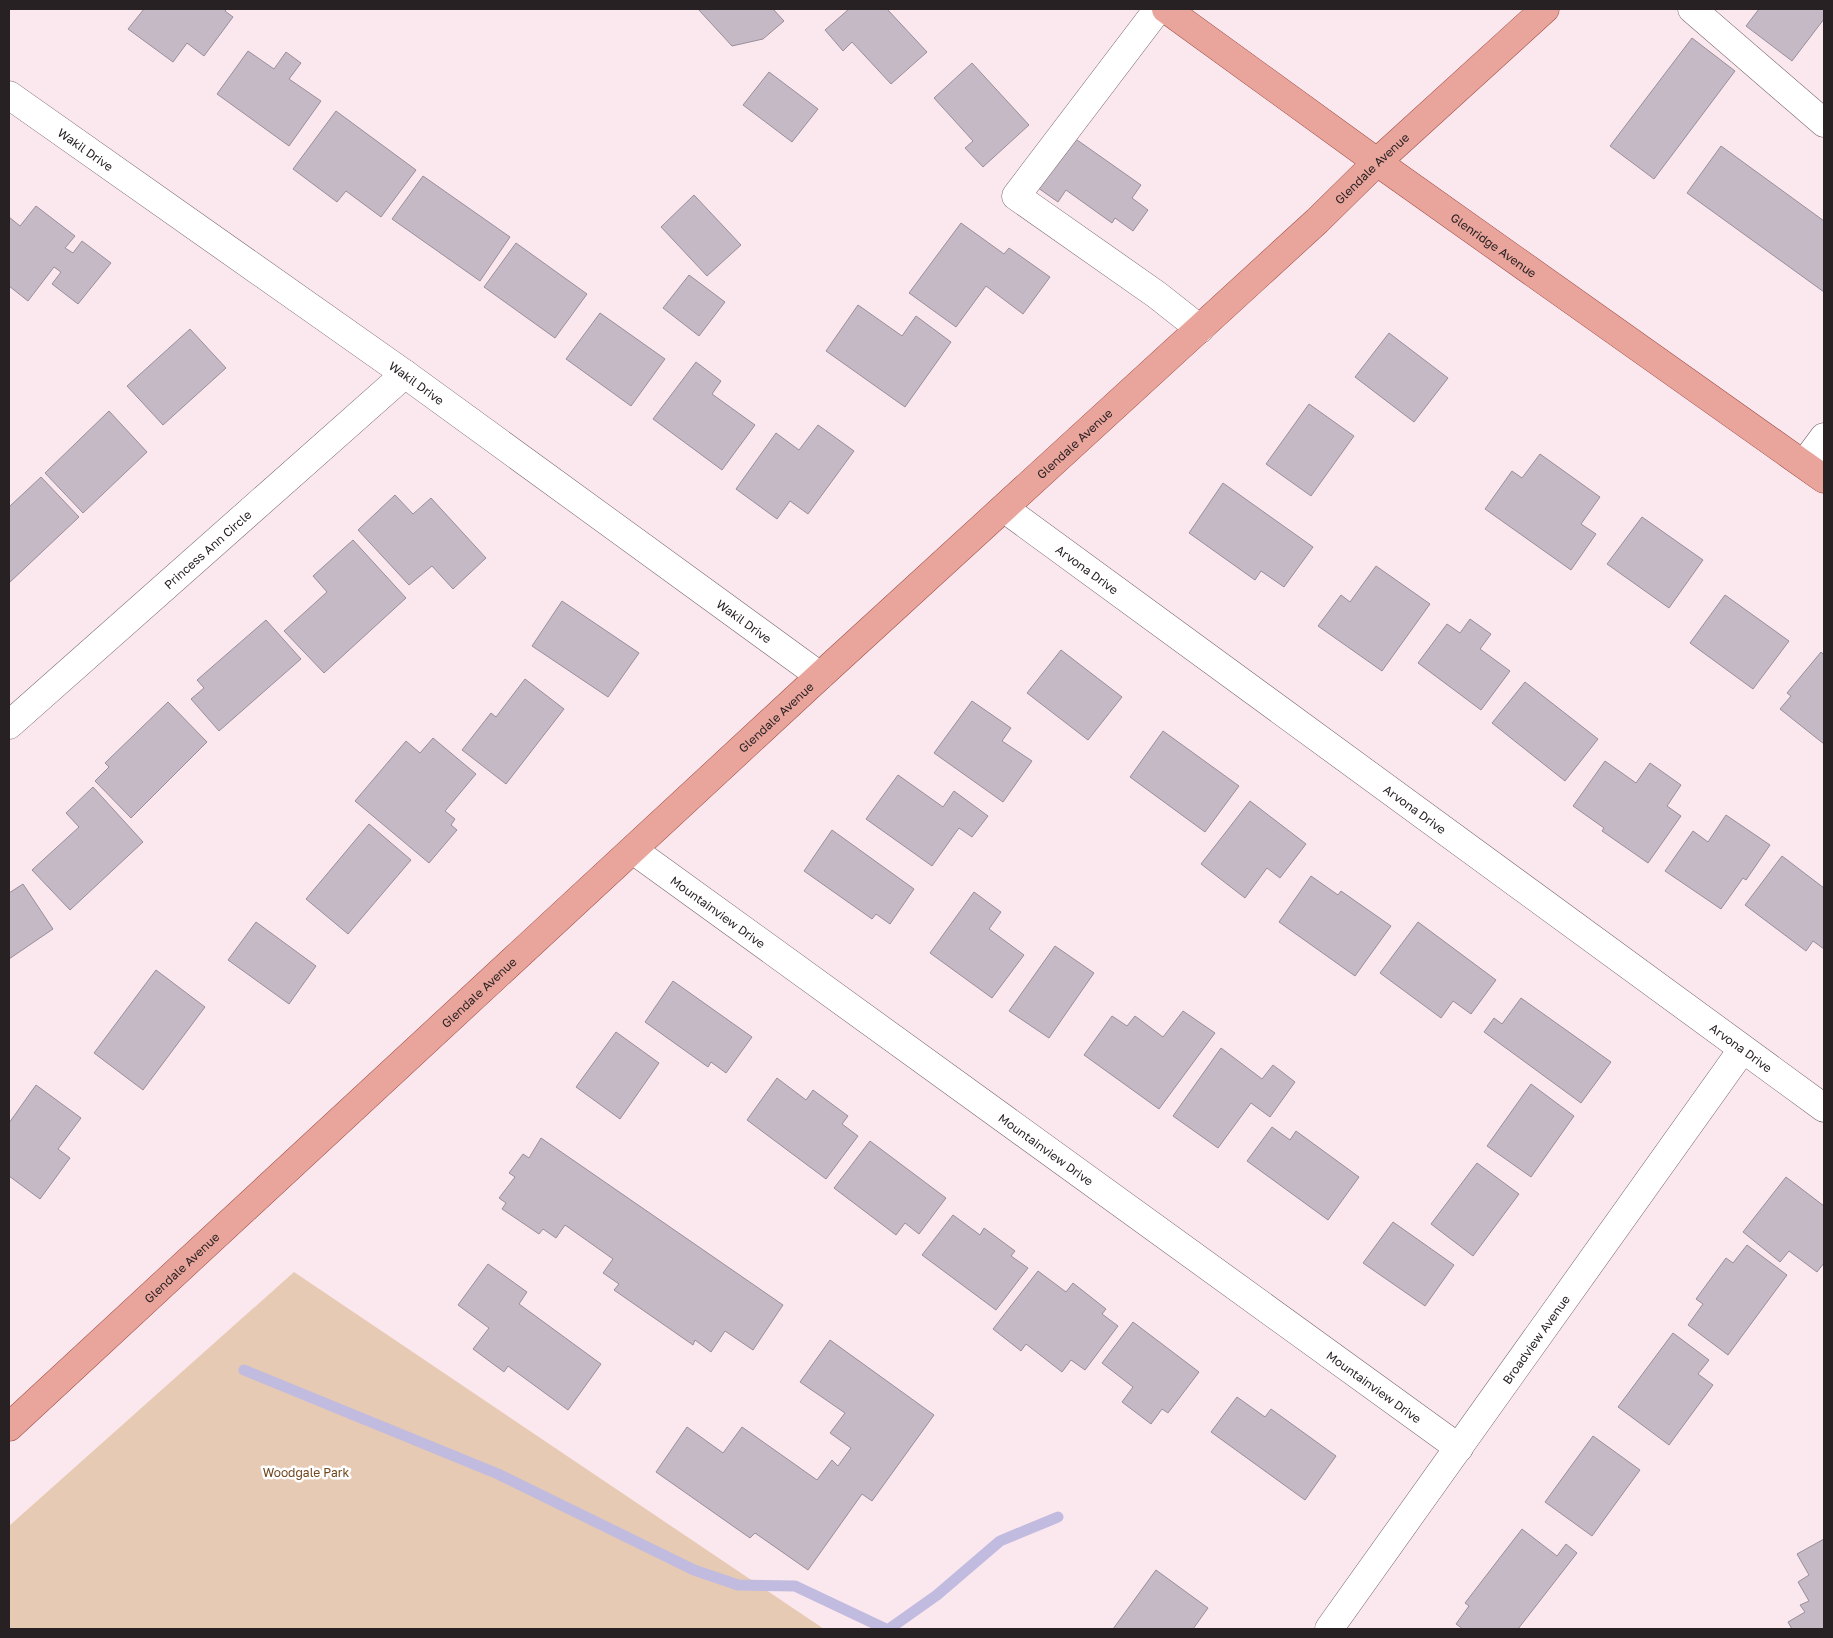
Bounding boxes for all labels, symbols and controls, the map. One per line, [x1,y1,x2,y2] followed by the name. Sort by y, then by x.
[55,124,117,174] street label: Wakil Drive
[1331,129,1412,207] street label: Glendale Avenue
[1448,209,1540,280] street label: Glenridge Avenue
[386,358,447,408] street label: Wakil Drive
[1033,405,1115,481] street label: Glendale Avenue
[161,507,254,592] street label: Princess Ann Circle
[1053,541,1122,597] street label: Arvona Drive
[714,596,775,646] street label: Wakil Drive
[735,679,816,755] street label: Glendale Avenue
[1381,781,1449,837] street label: Arvona Drive
[668,872,768,951] street label: Mountainview Drive
[438,954,519,1031] street label: Glendale Avenue
[1707,1020,1775,1075] street label: Arvona Drive
[996,1110,1096,1188] street label: Mountainview Drive
[141,1229,222,1306] street label: Glendale Avenue
[1499,1292,1573,1387] street label: Broadview Avenue
[1324,1347,1424,1426] street label: Mountainview Drive
[263,1465,350,1480] park label: Woodgale Park

